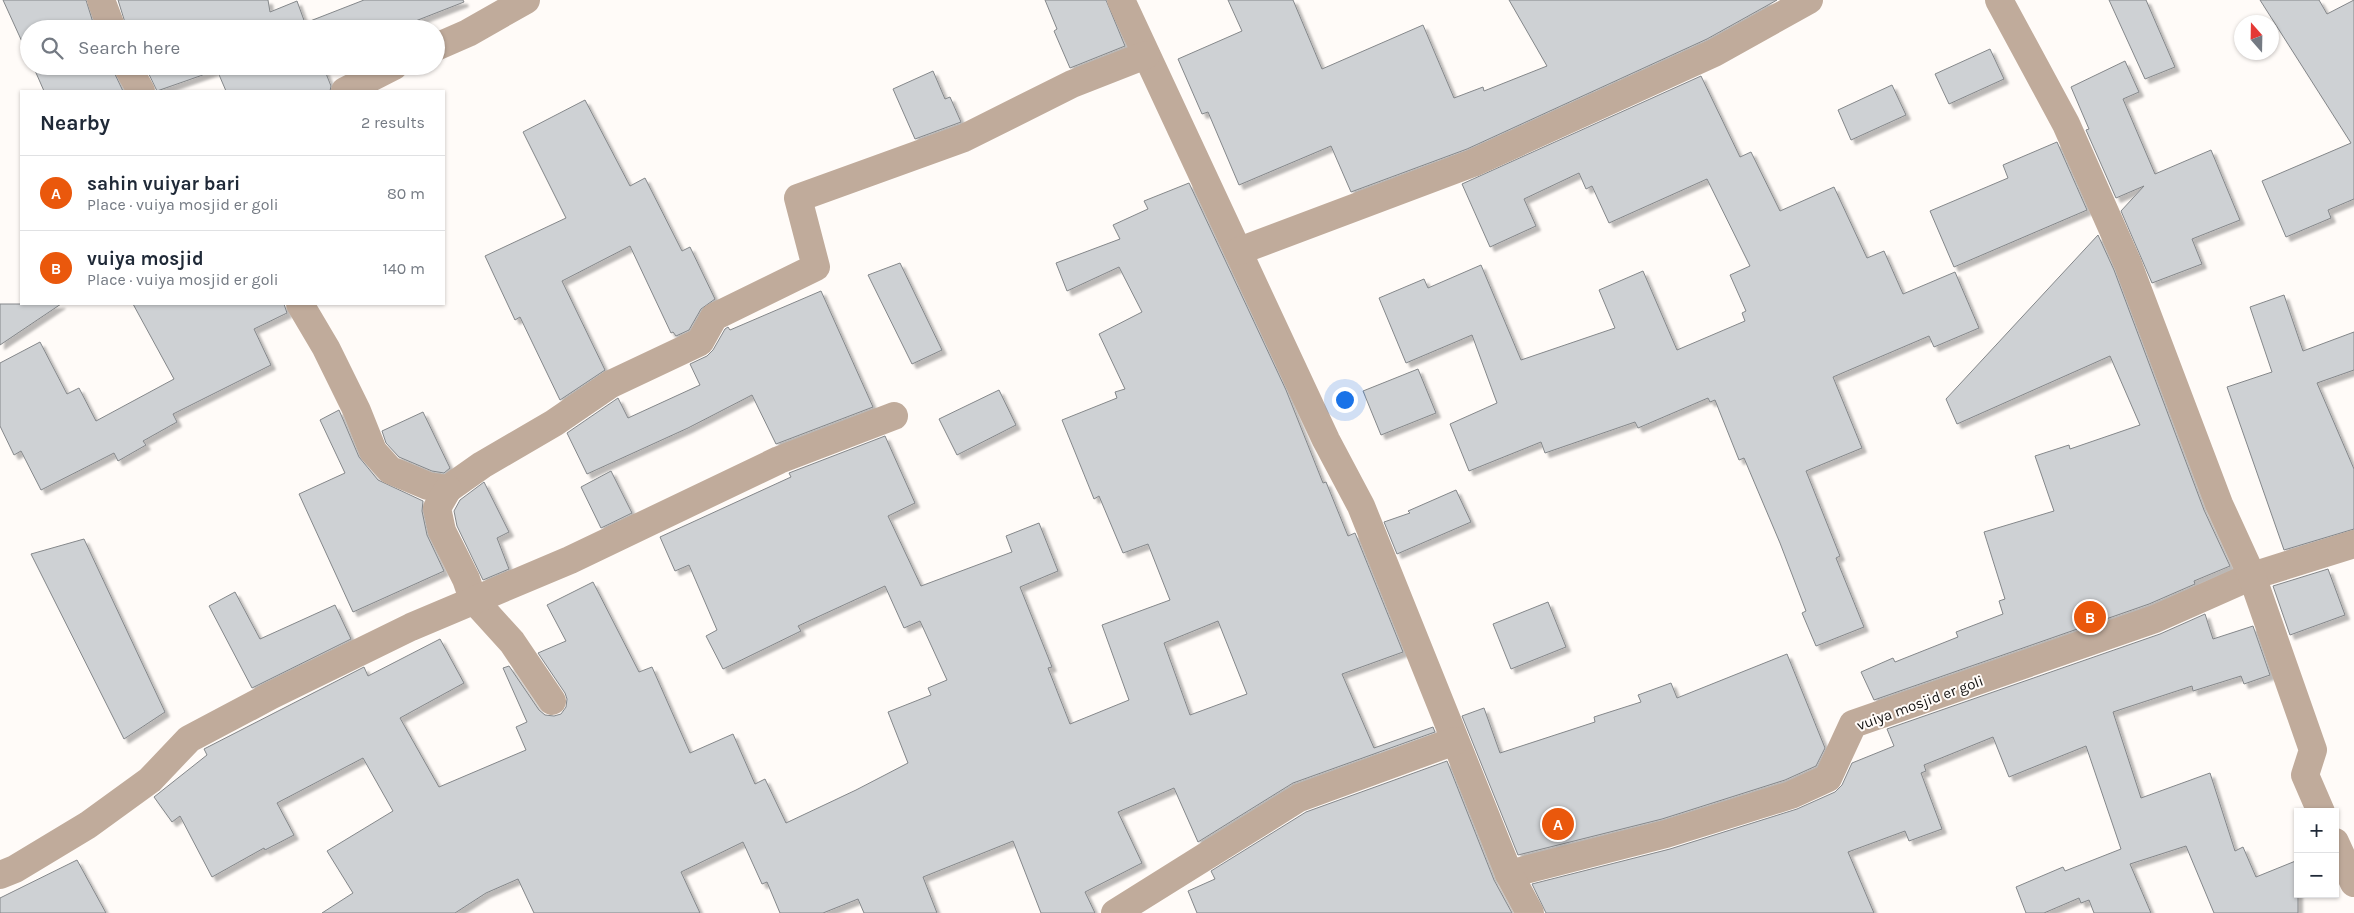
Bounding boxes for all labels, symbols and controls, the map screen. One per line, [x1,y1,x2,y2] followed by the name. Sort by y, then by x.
[2234,15,2279,60] north arrow
[20,20,445,75] search box
[38,34,66,62] icon: search
[78,37,180,59] text: Search here
[40,111,110,135] text: Nearby
[361,113,425,132] text: 2 results
[87,173,240,195] text: sahin vuiyar bari
[51,184,61,203] text: A
[387,184,425,203] text: 80 m
[87,195,279,214] text: Place · vuiya mosjid er goli
[87,248,204,270] text: vuiya mosjid
[51,259,61,278] text: B
[383,259,425,278] text: 140 m
[87,270,279,289] text: Place · vuiya mosjid er goli
[1332,387,1358,413] your location
[2074,598,2106,636] pin: B
[1854,672,1986,734] street label: vuiya mosjid er goli
[1542,805,1574,843] pin: A
[2294,808,2339,898] map controls
[2294,808,2339,853] button: +
[2294,853,2339,898] button: −

